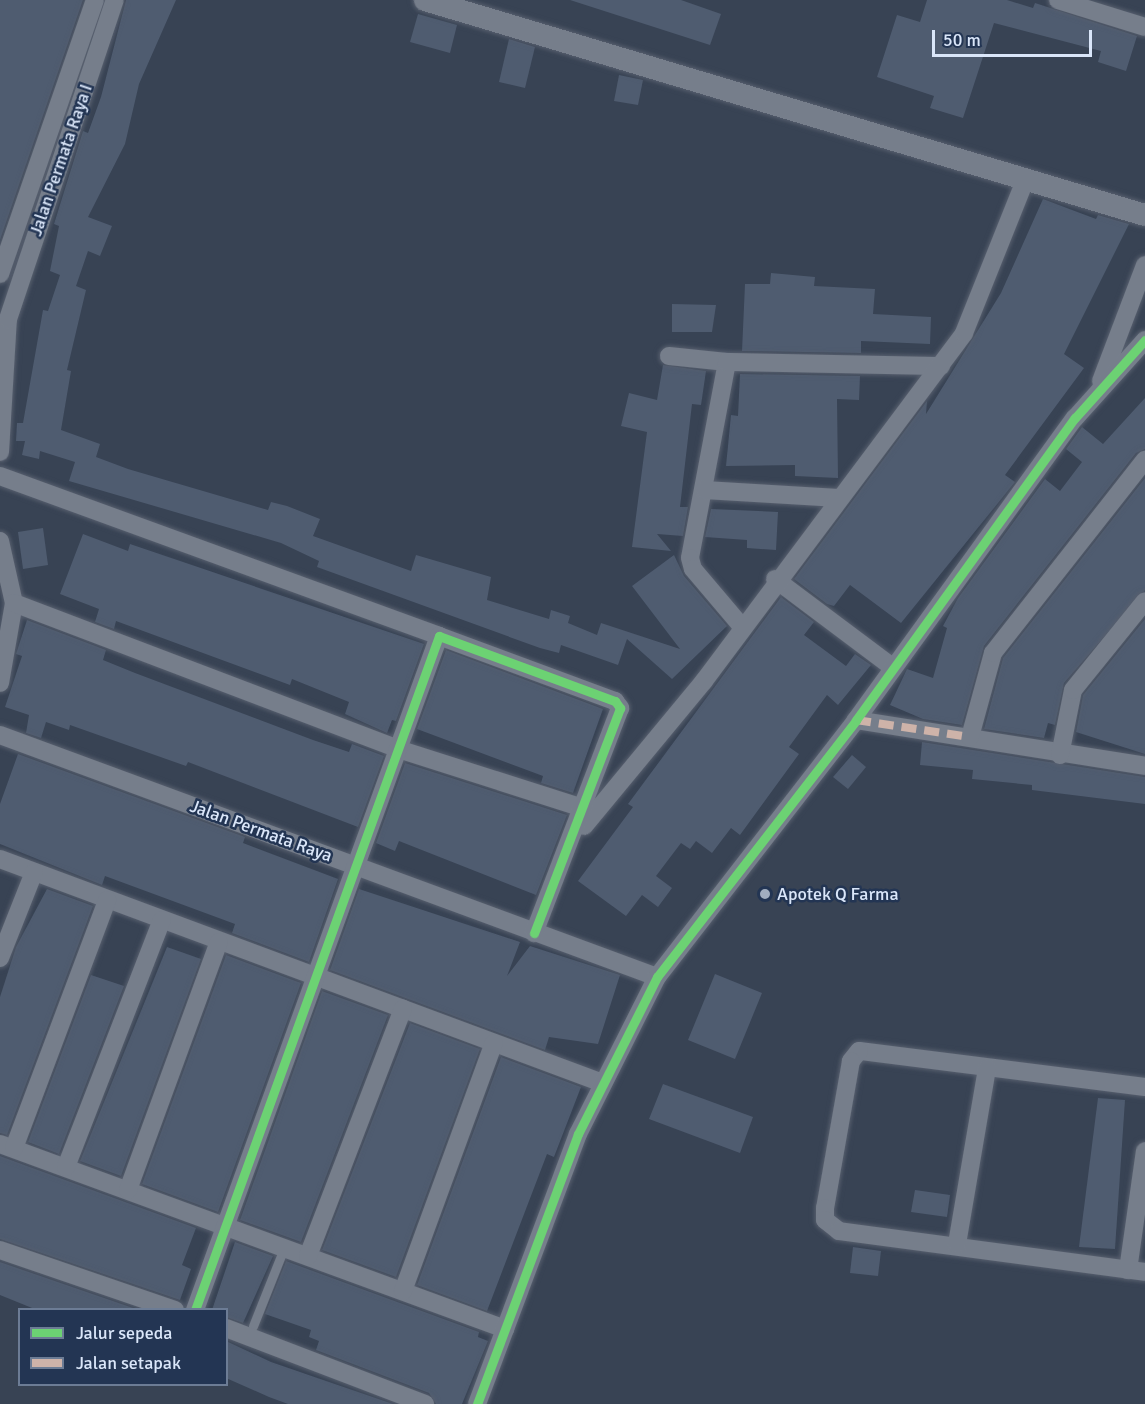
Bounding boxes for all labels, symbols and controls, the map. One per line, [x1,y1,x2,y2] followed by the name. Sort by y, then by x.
[935,18,1096,56] scale bar
[943,29,981,51] text: 50 m
[25,81,97,239] street label: Jalan Permata Raya I
[187,795,335,867] street label: Jalan Permata Raya
[777,883,899,905] place label: Apotek Q Farma
[758,887,772,901] marker: Apotek Q Farma
[18,1308,228,1386] legend
[76,1322,172,1344] text: Jalur sepeda
[76,1352,181,1374] text: Jalan setapak

